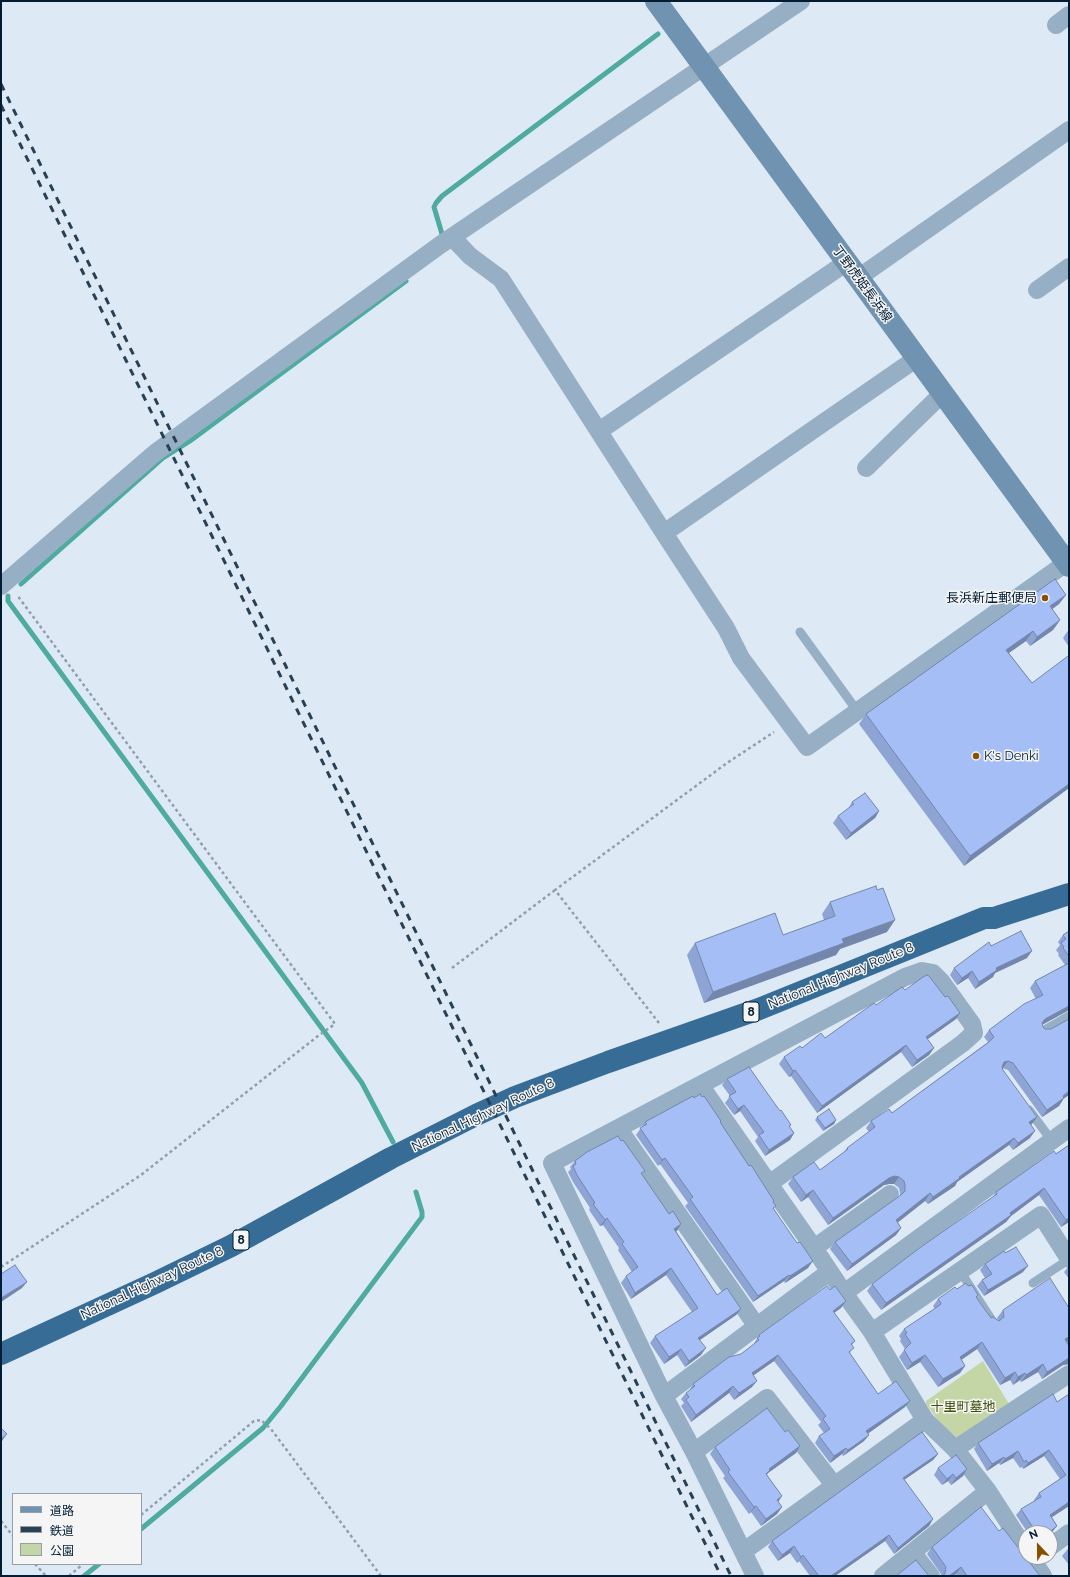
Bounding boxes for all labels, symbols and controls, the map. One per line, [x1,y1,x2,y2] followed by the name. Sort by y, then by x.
[829,243,895,325] street label: 丁野虎姫長浜線
[946,590,1037,606] place label: 長浜新庄郵便局
[1040,593,1050,603] marker: 長浜新庄郵便局
[984,748,1039,764] place label: K's Denki
[971,751,981,761] marker: K's Denki
[766,940,916,1012] street label: National Highway Route 8
[743,1002,759,1022] road number: 8
[409,1075,557,1155] street label: National Highway Route 8
[233,1230,249,1250] road number: 8
[78,1243,226,1323] street label: National Highway Route 8
[931,1399,995,1415] park label: 十里町墓地
[12,1493,142,1565] legend
[50,1504,74,1518] text: 道路
[50,1524,74,1538] text: 鉄道
[1018,1525,1058,1565] north arrow
[1027,1527,1040,1542] text: N
[50,1544,74,1558] text: 公園

